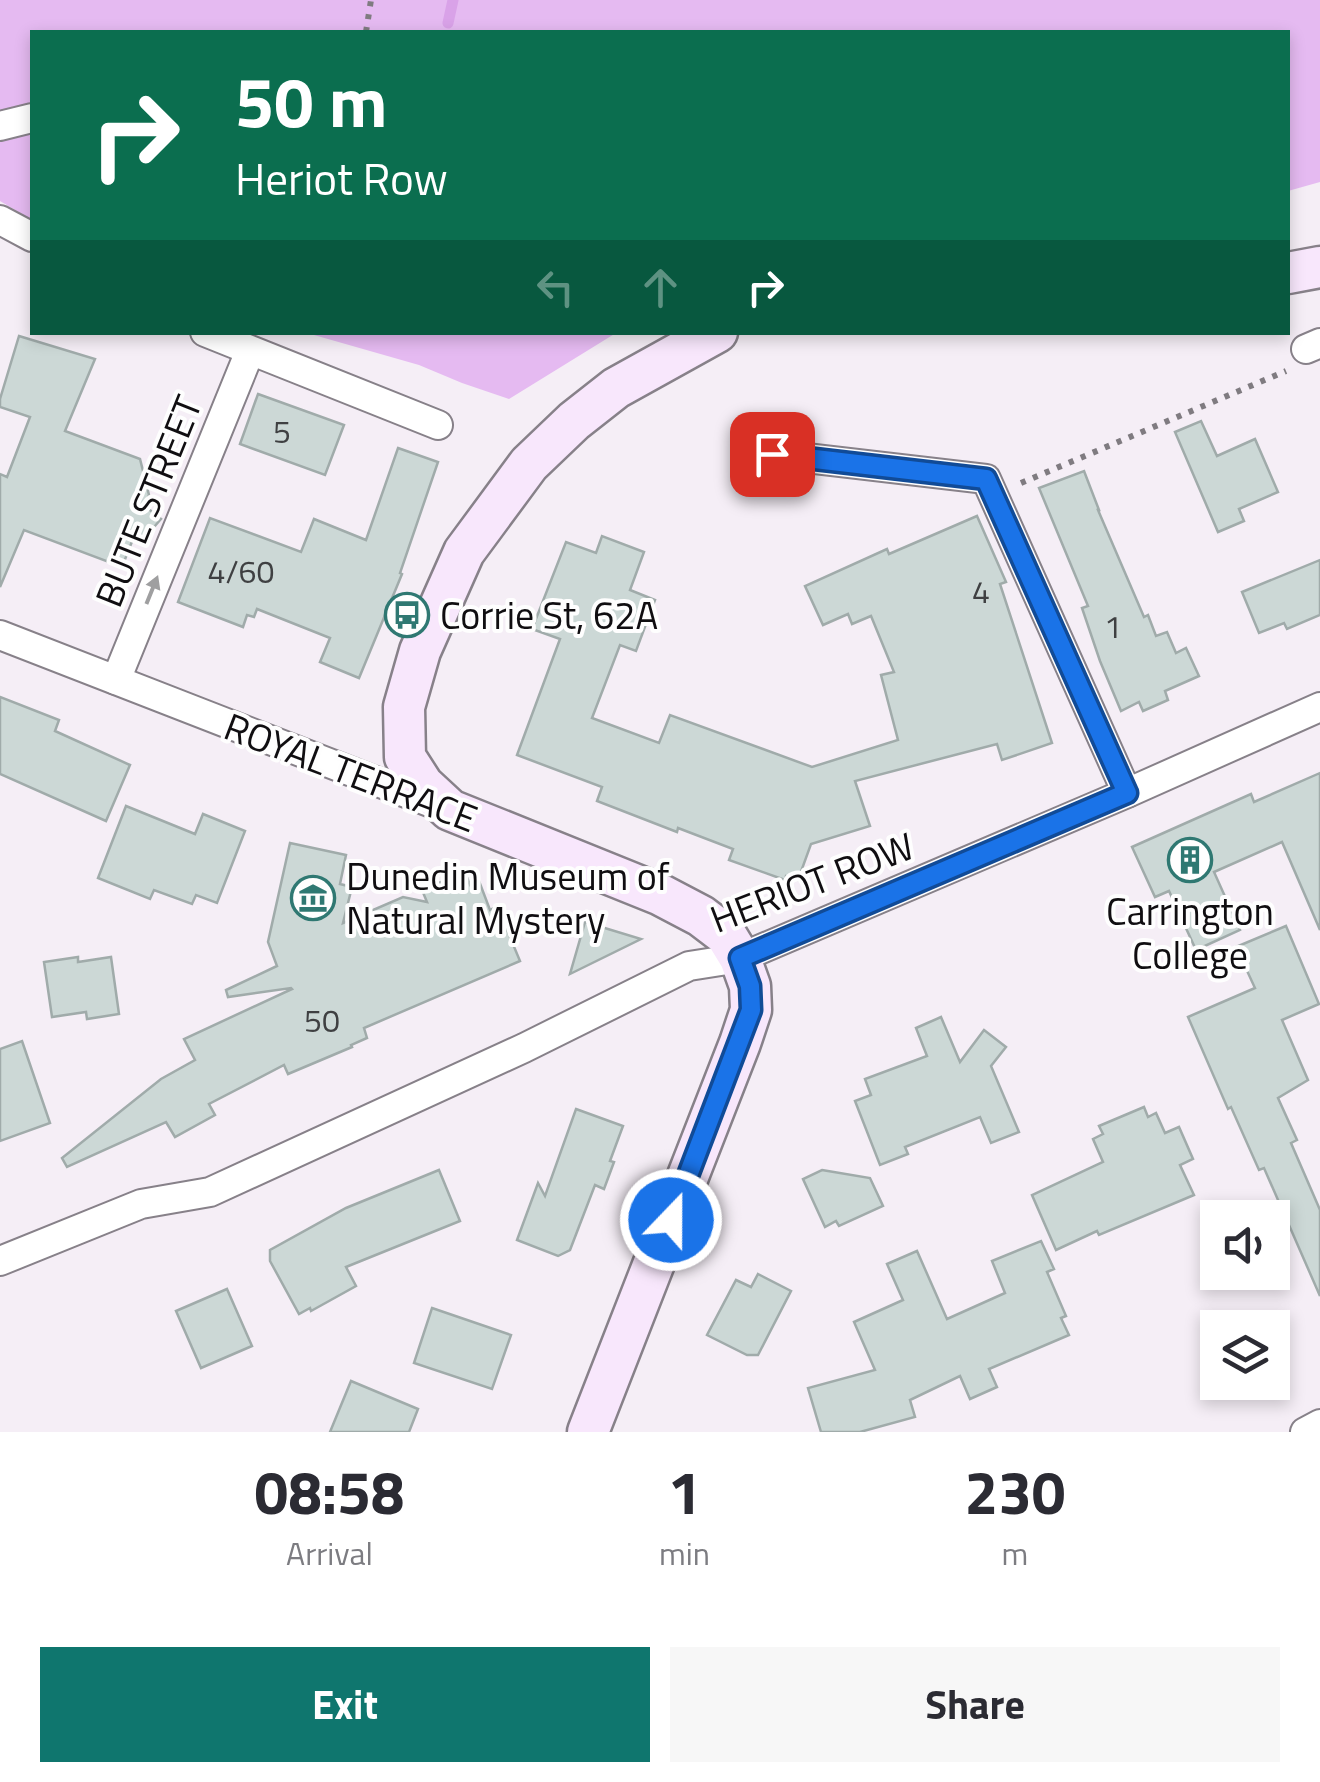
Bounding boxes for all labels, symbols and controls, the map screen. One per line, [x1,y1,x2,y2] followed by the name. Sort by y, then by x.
[235,48,388,154] text: 50 m
[70,70,200,200] icon: right
[235,144,448,212] text: Heriot Row
[528,260,583,315] icon: left
[633,260,688,315] icon: ahead
[738,260,793,315] icon: right
[79,387,217,615] street label: BUTE STREET
[273,407,291,455] house number: 5
[730,412,815,497] pin
[745,427,800,482] icon: arrive
[208,547,274,595] house number: 4/60
[972,567,990,615] house number: 4
[145,575,161,605] one-way arrow
[440,586,658,644] place label: Corrie St, 62A
[384,592,430,638] bus stop icon: Corrie St, 62A
[1104,602,1122,650] house number: 1
[216,697,486,847] street label: ROYAL TERRACE
[702,817,922,947] street label: HERIOT ROW
[1167,837,1213,883] building icon: Carrington College
[346,847,670,949] place label: Dunedin Museum of Natural Mystery
[290,875,336,921] museum icon: Dunedin Museum of Natural Mystery
[1106,882,1274,984] place label: Carrington College
[304,996,340,1044] house number: 50
[619,1168,723,1272] position arrow
[1200,1200,1290,1400] map controls
[1200,1200,1290,1290] button: sound
[1200,1310,1290,1400] button: layers
[255,1446,404,1537] text: 08:58
[668,1446,701,1537] text: 1
[965,1446,1065,1537] text: 230
[286,1529,373,1577] text: Arrival
[659,1529,710,1577] text: min
[1002,1529,1028,1577] text: m
[40,1647,650,1762] button: Exit
[670,1647,1280,1762] button: Share

